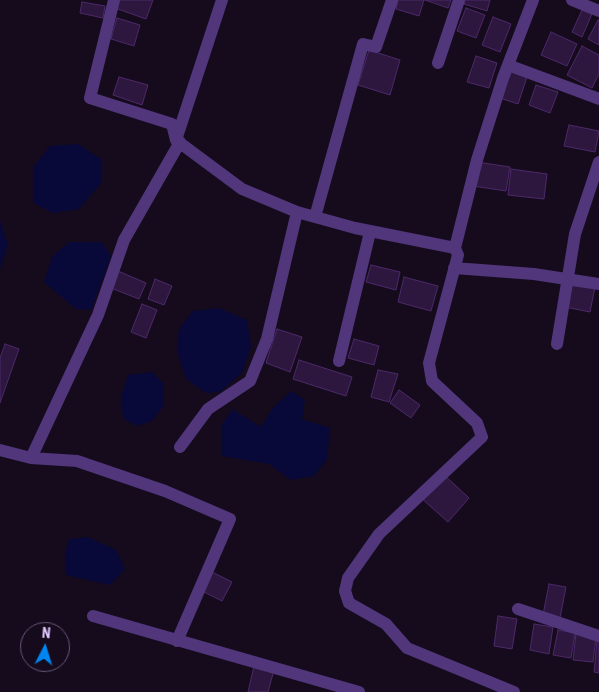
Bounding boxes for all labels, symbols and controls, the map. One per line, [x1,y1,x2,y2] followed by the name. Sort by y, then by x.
[20,622,70,672] north arrow
[41,625,51,641] text: N

